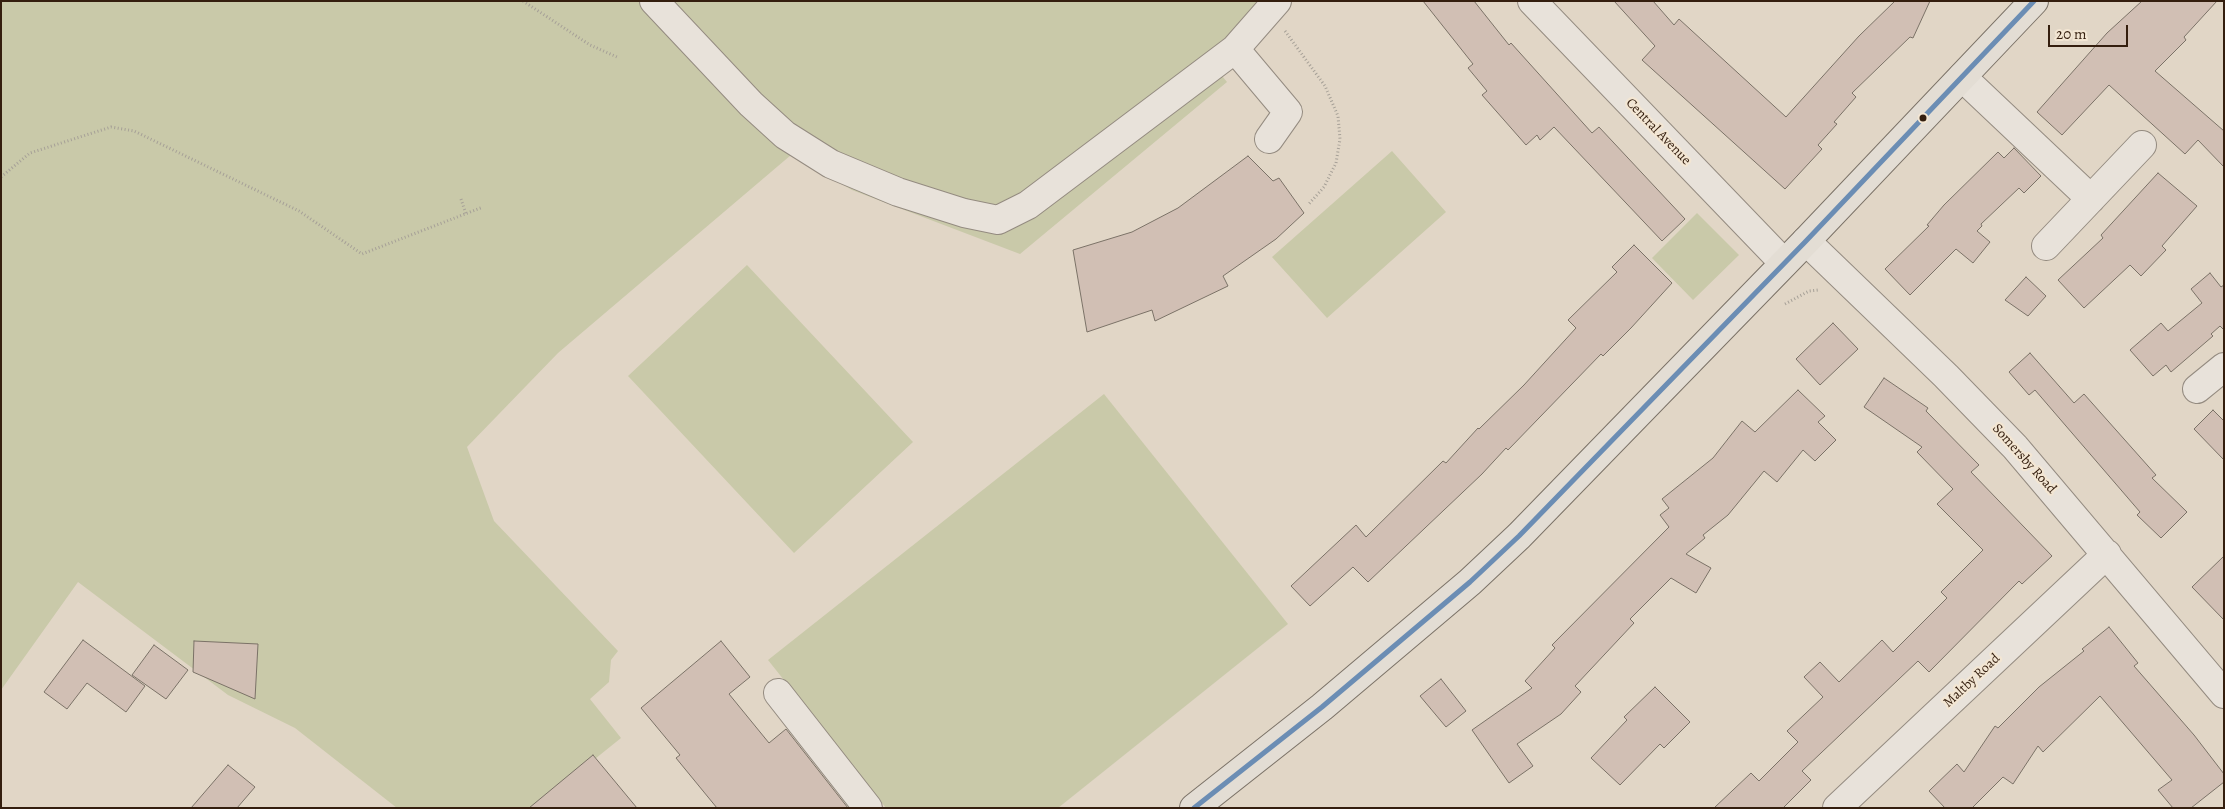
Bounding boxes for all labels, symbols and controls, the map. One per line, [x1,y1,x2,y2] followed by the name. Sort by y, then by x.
[2050,15,2130,47] scale bar
[2056,24,2087,44] text: 20 m
[1622,95,1694,169] street label: Central Avenue
[1918,113,1928,123] unlabelled marker
[1988,421,2060,497] street label: Somersby Road
[1940,651,2004,711] street label: Maltby Road

